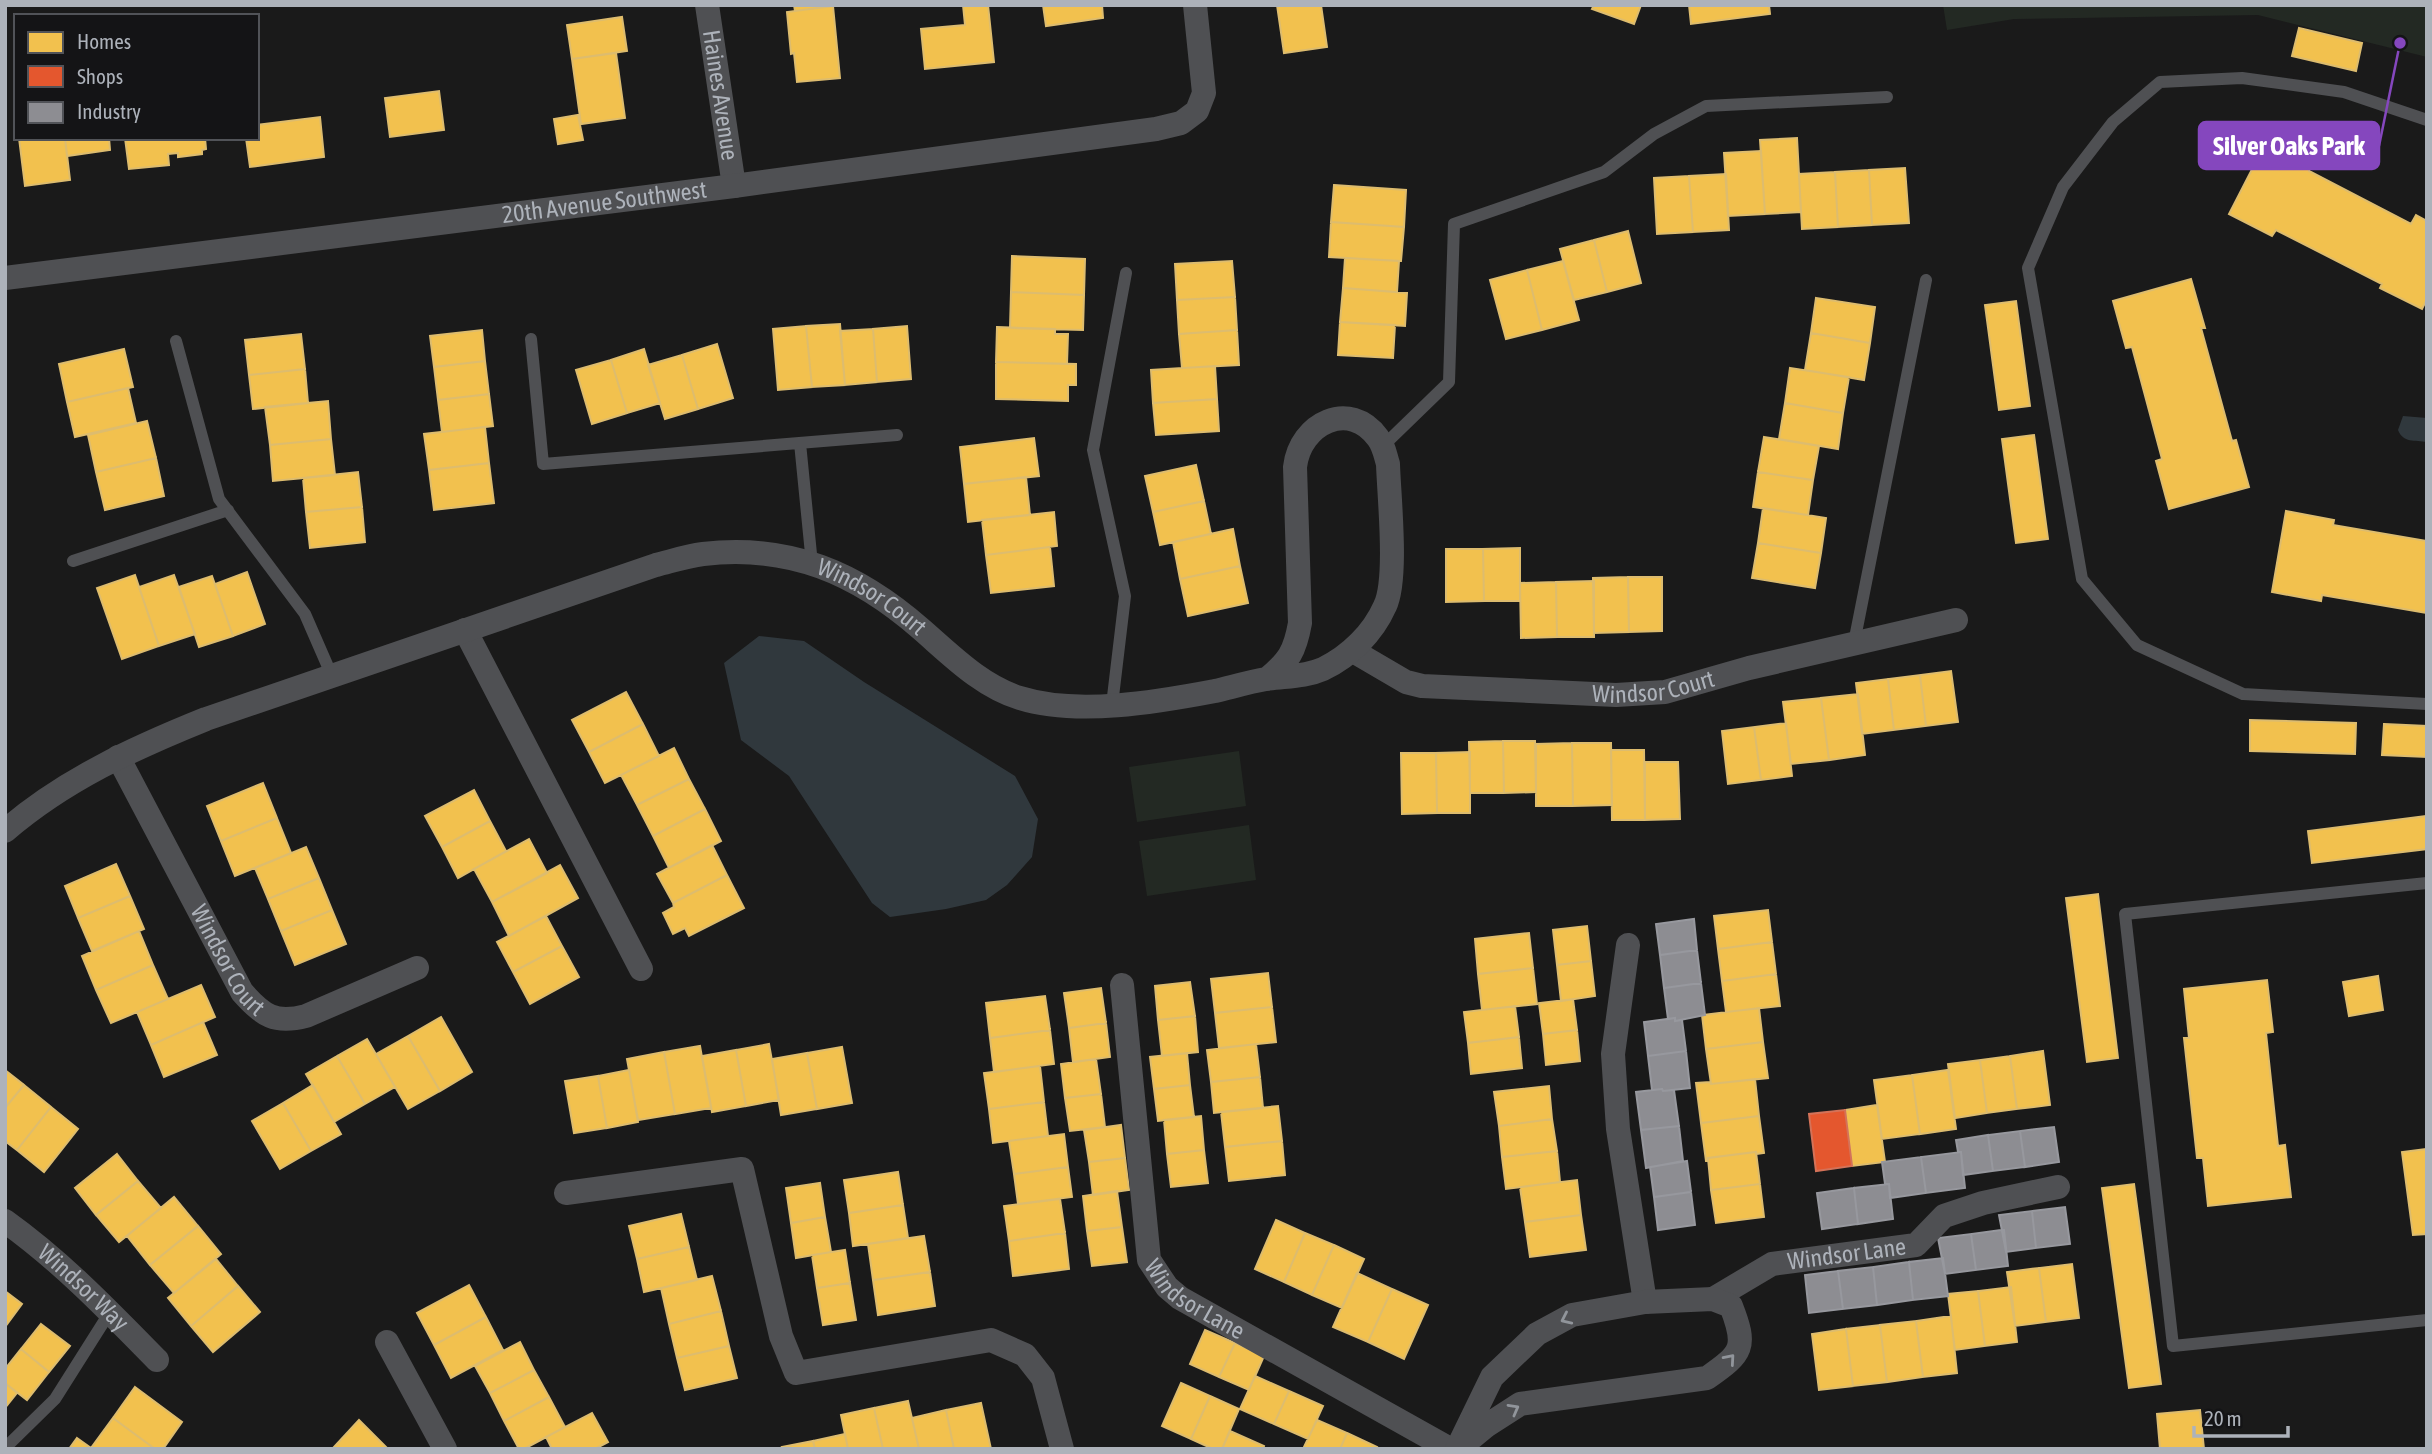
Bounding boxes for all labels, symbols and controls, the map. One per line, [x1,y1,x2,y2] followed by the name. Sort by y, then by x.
[14,14,259,140] legend
[698,28,744,162] street label: Haines Avenue
[77,29,131,53] text: Homes
[77,64,123,88] text: Shops
[77,99,141,123] text: Industry
[2199,122,2379,169] callout: Silver Oaks Park
[2213,131,2365,161] text: Silver Oaks Park
[500,176,708,228] street label: 20th Avenue Southwest
[814,553,932,640] street label: Windsor Court
[1592,665,1717,708] street label: Windsor Court
[185,900,270,1021] street label: Windsor Court
[1786,1232,1908,1275] street label: Windsor Lane
[33,1238,135,1336] street label: Windsor Way
[1139,1254,1249,1344] street label: Windsor Lane
[1561,1311,1573,1325] one-way arrow
[1722,1354,1734,1367] one-way arrow
[2194,1394,2288,1438] scale bar
[1506,1404,1519,1417] one-way arrow
[2204,1406,2242,1430] text: 20 m

